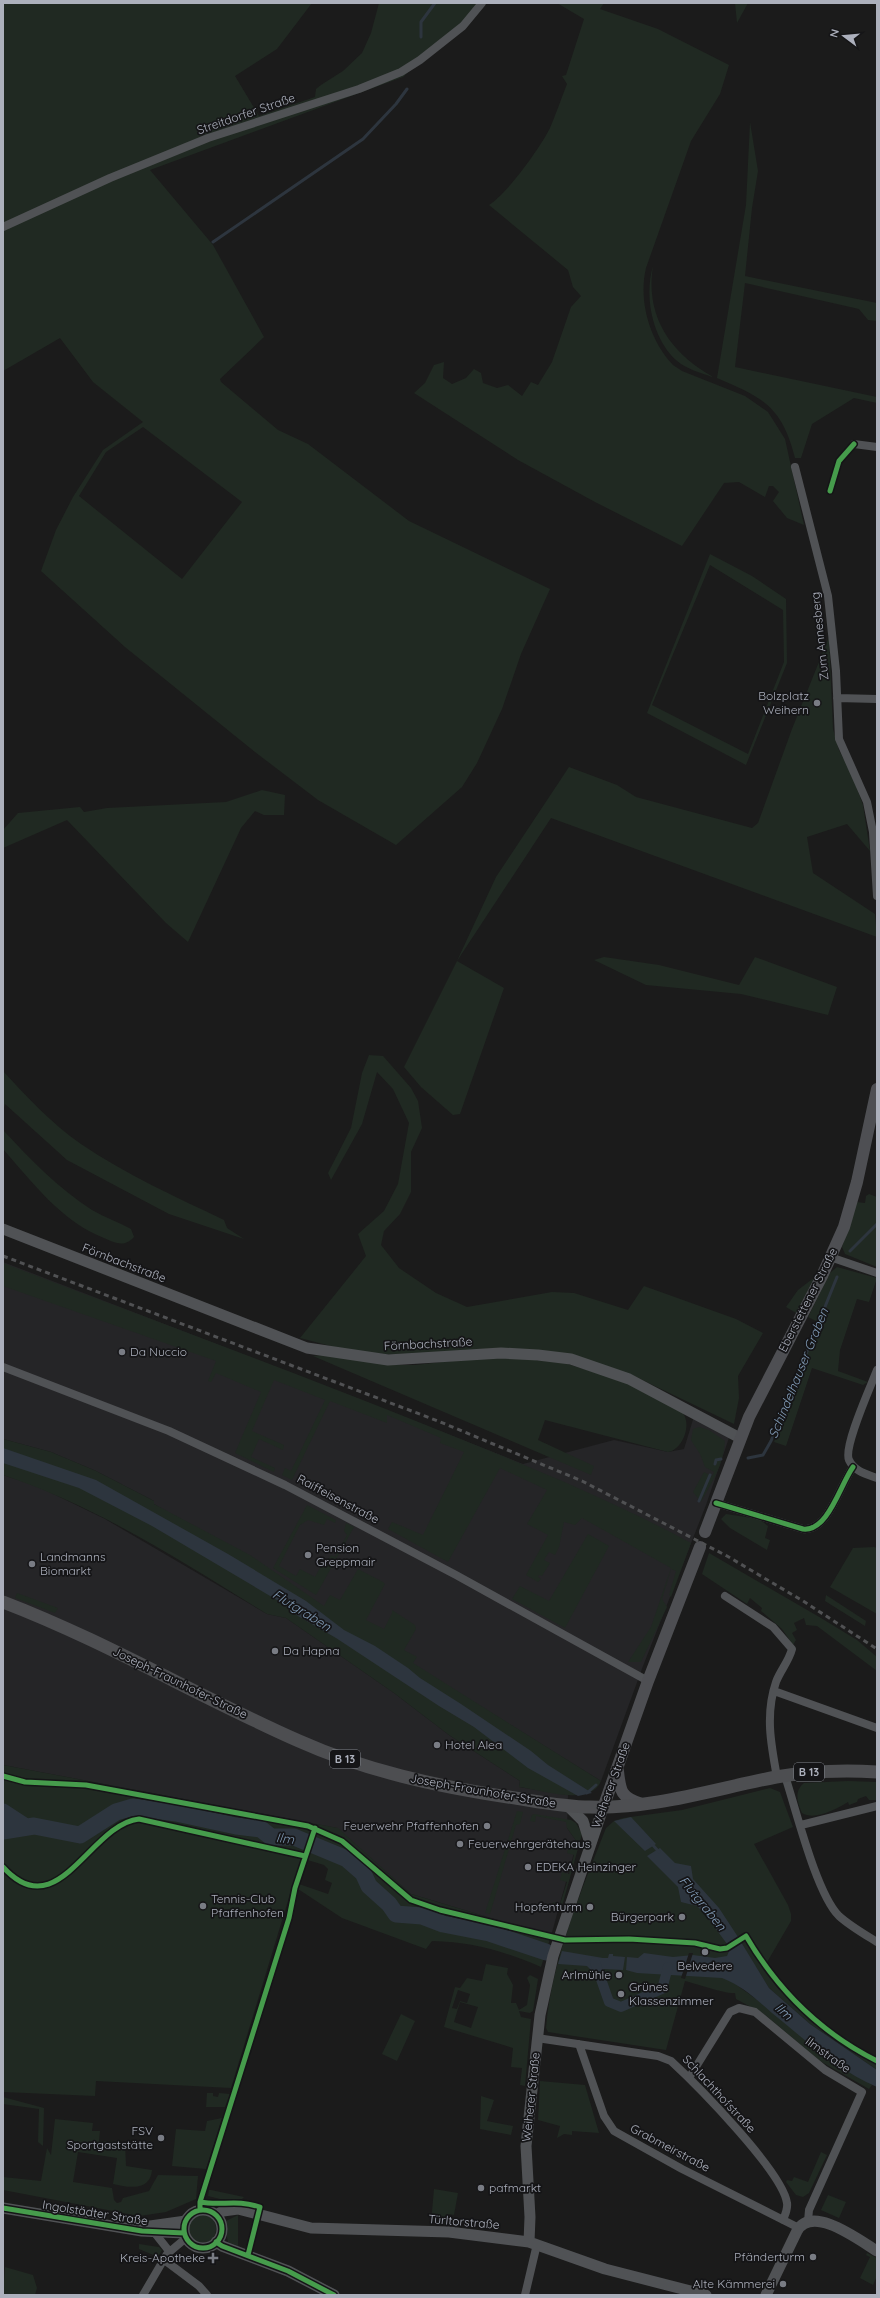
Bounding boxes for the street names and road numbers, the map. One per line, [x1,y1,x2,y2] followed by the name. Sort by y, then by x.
[195,90,297,137] street label: Streitdorfer Straße
[807,591,832,681] street label: Zum Annesberg
[80,1240,168,1286] street label: Förnbachstraße
[775,1245,840,1354] street label: Eberstettener Straße
[383,1334,473,1353] street label: Förnbachstraße
[295,1471,382,1527] street label: Raiffeisenstraße
[110,1643,250,1722] street label: Joseph-Fraunhofer-Straße
[588,1740,633,1830] street label: Weiherer Straße
[330,1750,360,1768] road number: B 13
[794,1763,824,1781] road number: B 13
[409,1770,557,1811] street label: Joseph-Fraunhofer-Straße
[803,2033,854,2076] street label: Ilmstraße
[518,2051,543,2142] street label: Weiherer Straße
[680,2052,759,2136] street label: Schlachthofstraße
[628,2120,713,2175] street label: Grabmeirstraße
[41,2197,149,2228] street label: Ingolstädter Straße
[428,2211,500,2232] street label: Türltorstraße

